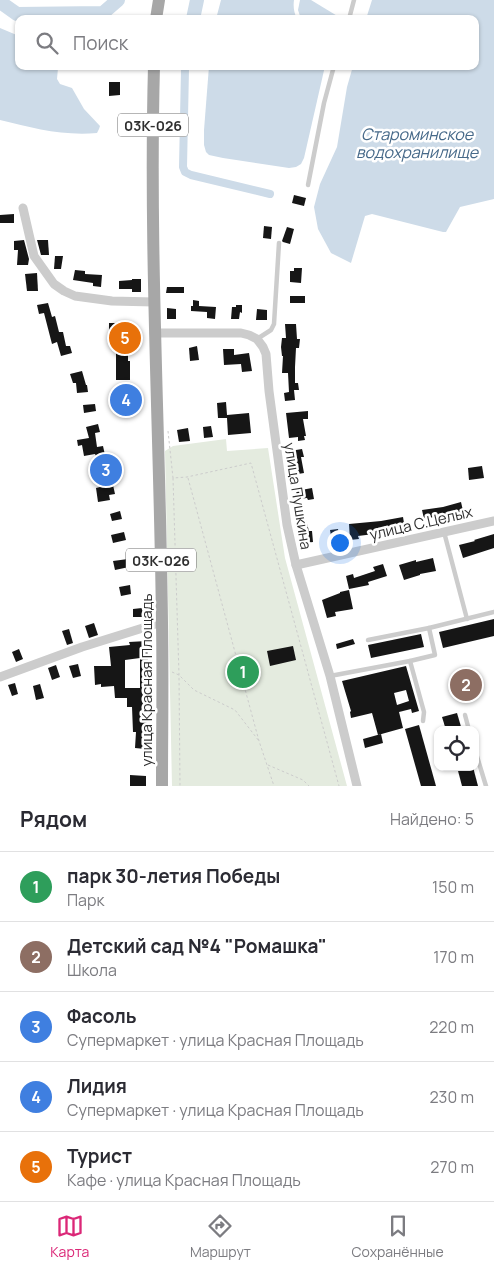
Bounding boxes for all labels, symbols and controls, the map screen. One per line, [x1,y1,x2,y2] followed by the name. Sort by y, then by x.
[15,15,479,70] search box
[33,29,61,57] icon: search
[73,30,128,56] text: Поиск
[118,114,188,136] road number: 03К-026
[356,123,480,163] water label: Староминское водохранилище
[109,319,141,357] pin: 5
[110,381,142,419] pin: 4
[279,441,317,551] street label: улица Пушкина
[90,451,122,489] pin: 3
[367,501,475,545] street label: улица С.Целых
[327,530,353,556] your location
[126,548,196,572] road number: 03К-026
[136,593,157,767] street label: улица Красная Площадь
[227,653,259,691] pin: 1
[450,666,482,704] pin: 2
[434,726,479,771] map controls
[434,726,479,771] button: locate
[20,805,87,833] text: Рядом
[390,808,474,830] text: Найдено: 5
[67,863,280,889] text: парк 30-летия Победы
[32,876,40,898] text: 1
[432,876,474,898] text: 150 m
[67,889,104,911] text: Парк
[67,933,327,959] text: Детский сад №4 "Ромашка"
[31,946,41,968] text: 2
[433,946,474,968] text: 170 m
[67,959,117,981] text: Школа
[67,1003,137,1029] text: Фасоль
[31,1016,41,1038] text: 3
[429,1016,474,1038] text: 220 m
[67,1029,364,1051] text: Супермаркет · улица Красная Площадь
[67,1073,127,1099] text: Лидия
[31,1086,41,1108] text: 4
[430,1086,474,1108] text: 230 m
[67,1099,364,1121] text: Супермаркет · улица Красная Площадь
[67,1143,132,1169] text: Турист
[31,1156,41,1178] text: 5
[430,1156,474,1178] text: 270 m
[67,1169,301,1191] text: Кафе · улица Красная Площадь
[50,1212,89,1261] tab: Карта
[190,1212,251,1261] tab: Маршрут
[352,1212,444,1261] tab: Сохранённые

